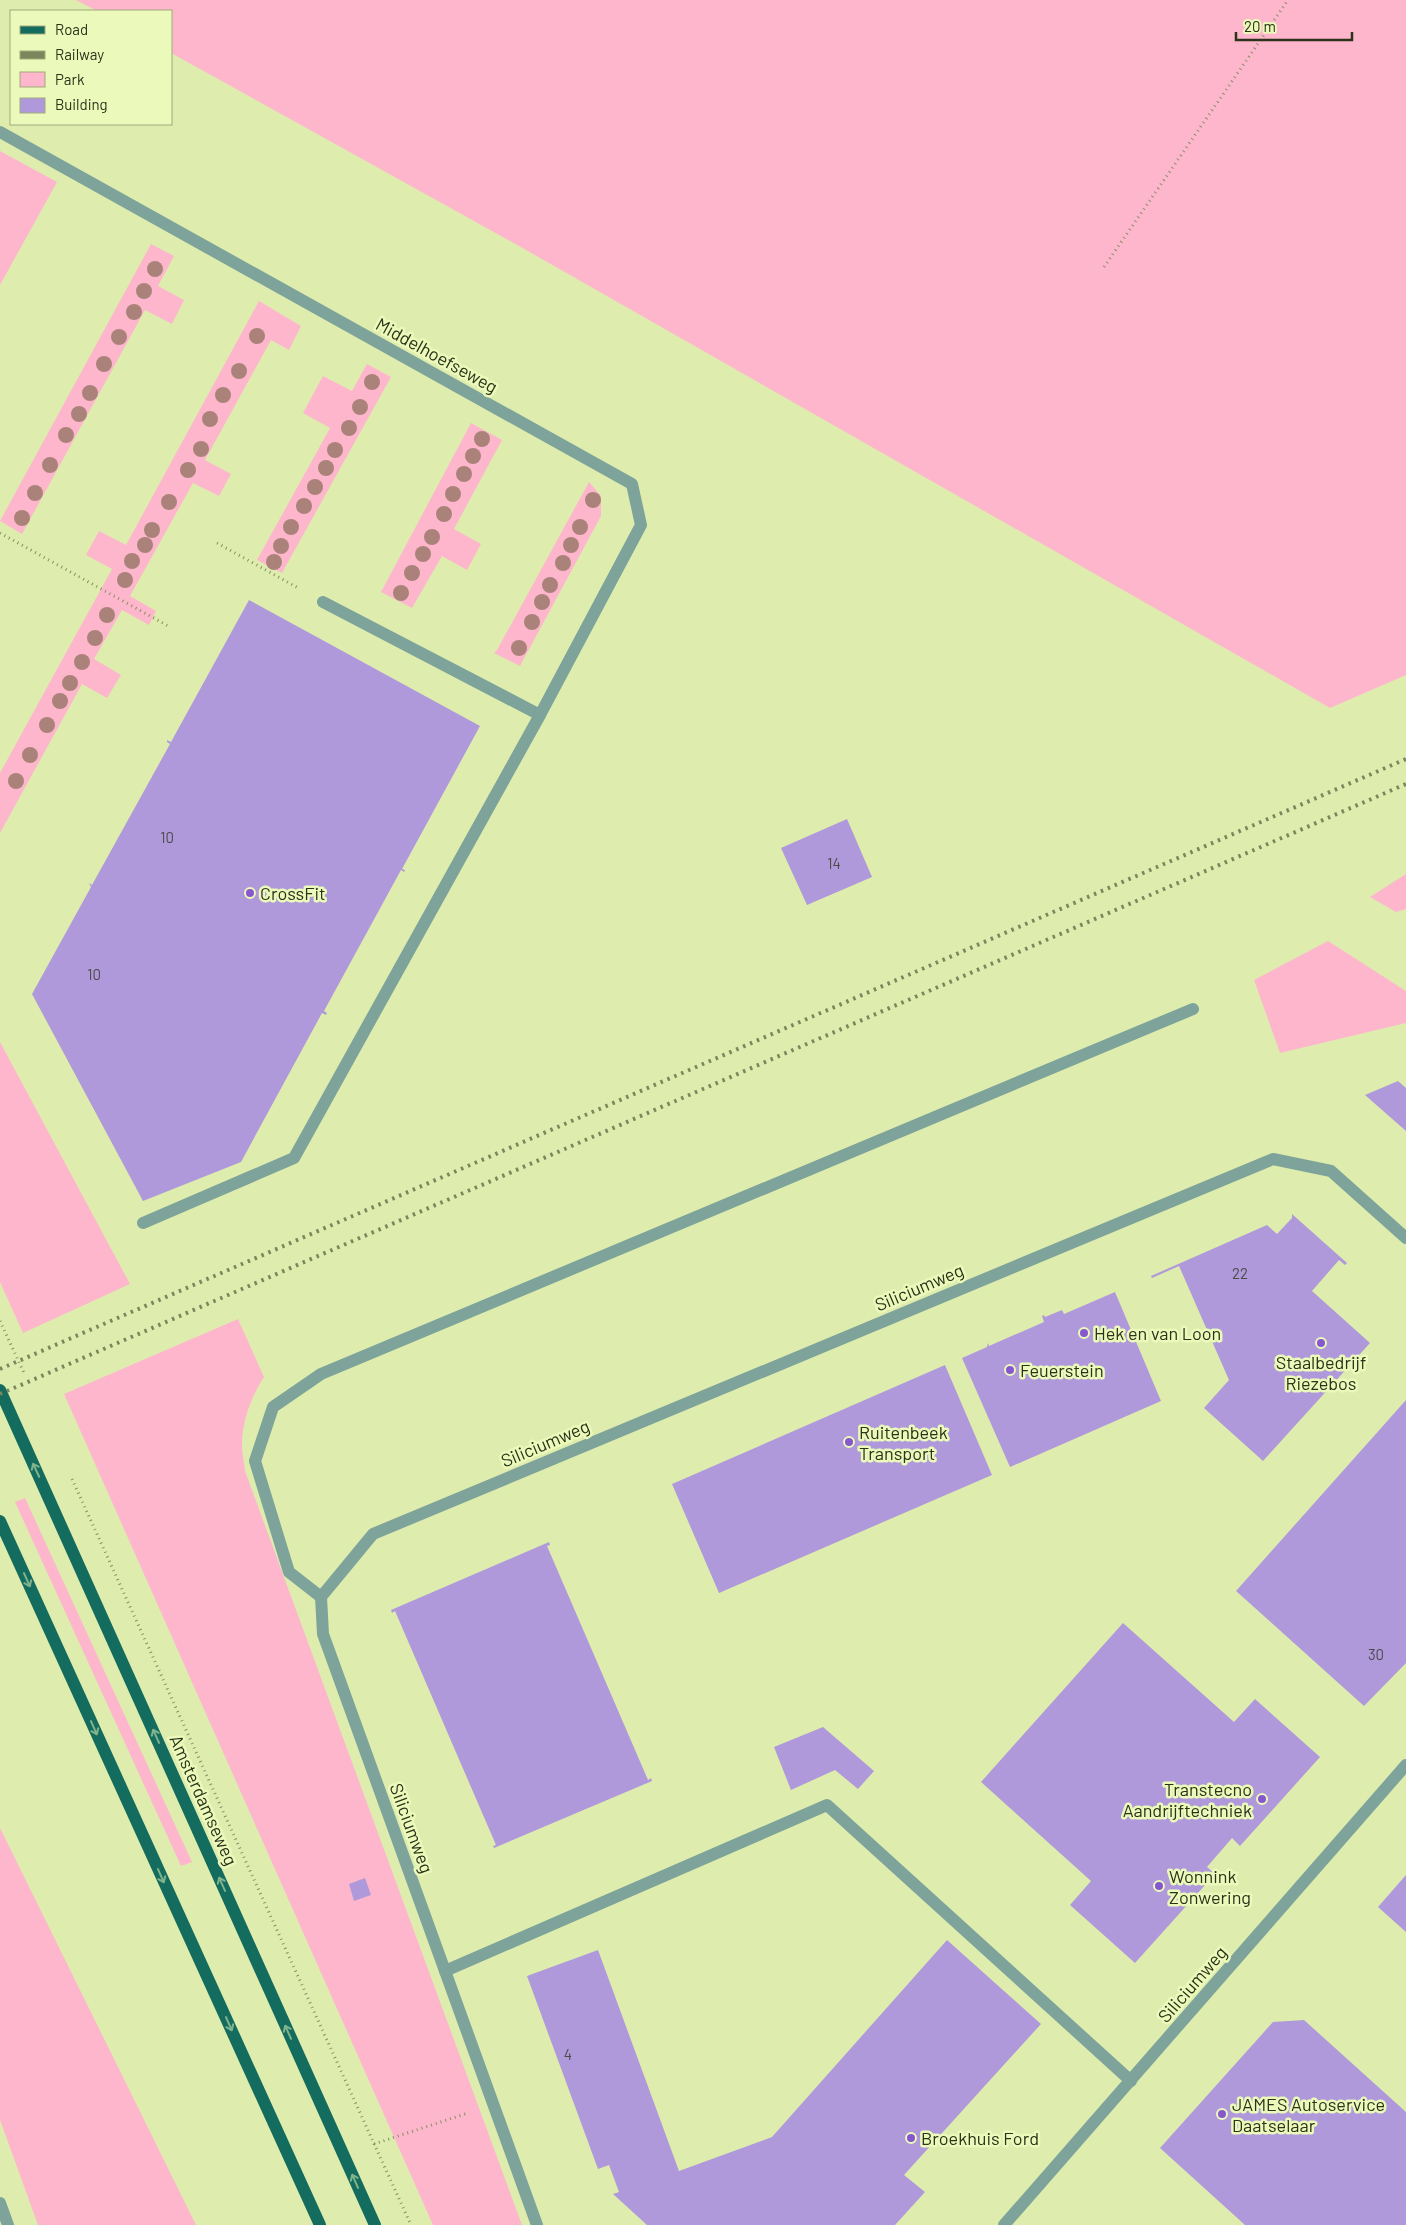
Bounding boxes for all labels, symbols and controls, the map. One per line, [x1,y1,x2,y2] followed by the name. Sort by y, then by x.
[10,10,172,125] legend
[1236,10,1352,42] scale bar
[1244,17,1276,35] text: 20 m
[55,20,88,38] text: Road
[55,45,104,63] text: Railway
[55,70,85,88] text: Park
[55,95,108,113] text: Building
[372,312,502,398] street label: Middelhoefseweg
[160,828,174,846] house number: 10
[827,854,841,872] house number: 14
[260,882,326,904] place label: CrossFit
[244,887,256,899] marker: CrossFit
[87,965,101,983] house number: 10
[871,1258,967,1316] street label: Siliciumweg
[1232,1264,1248,1282] house number: 22
[1094,1322,1221,1344] place label: Hek en van Loon
[1078,1327,1090,1339] marker: Hek en van Loon
[1315,1337,1327,1349] marker: Staalbedrijf Riezebos
[1276,1351,1366,1394] place label: Staalbedrijf Riezebos
[1020,1359,1104,1381] place label: Feuerstein
[1004,1364,1016,1376] marker: Feuerstein
[497,1414,593,1472] street label: Siliciumweg
[859,1421,948,1464] place label: Ruitenbeek Transport
[843,1436,855,1448] marker: Ruitenbeek Transport
[31,1463,41,1478] one-way arrow
[22,1572,32,1587] one-way arrow
[1368,1645,1384,1663] house number: 30
[90,1720,99,1735] one-way arrow
[150,1729,160,1744] one-way arrow
[165,1731,243,1869] street label: Amsterdamseweg
[1123,1778,1252,1821] place label: Transtecno Aandrijftechniek
[386,1780,438,1876] street label: Siliciumweg
[1256,1793,1268,1805] marker: Transtecno Aandrijftechniek
[1169,1865,1251,1908] place label: Wonnink Zonwering
[157,1868,167,1883] one-way arrow
[216,1877,226,1892] one-way arrow
[1153,1880,1165,1892] marker: Wonnink Zonwering
[1153,1941,1231,2027] street label: Siliciumweg
[224,2016,234,2031] one-way arrow
[283,2025,293,2040] one-way arrow
[564,2045,572,2063] house number: 4
[1232,2093,1385,2136] place label: JAMES Autoservice Daatselaar
[1216,2108,1228,2120] marker: JAMES Autoservice Daatselaar
[921,2127,1039,2149] place label: Broekhuis Ford
[905,2132,917,2144] marker: Broekhuis Ford
[349,2173,359,2188] one-way arrow

